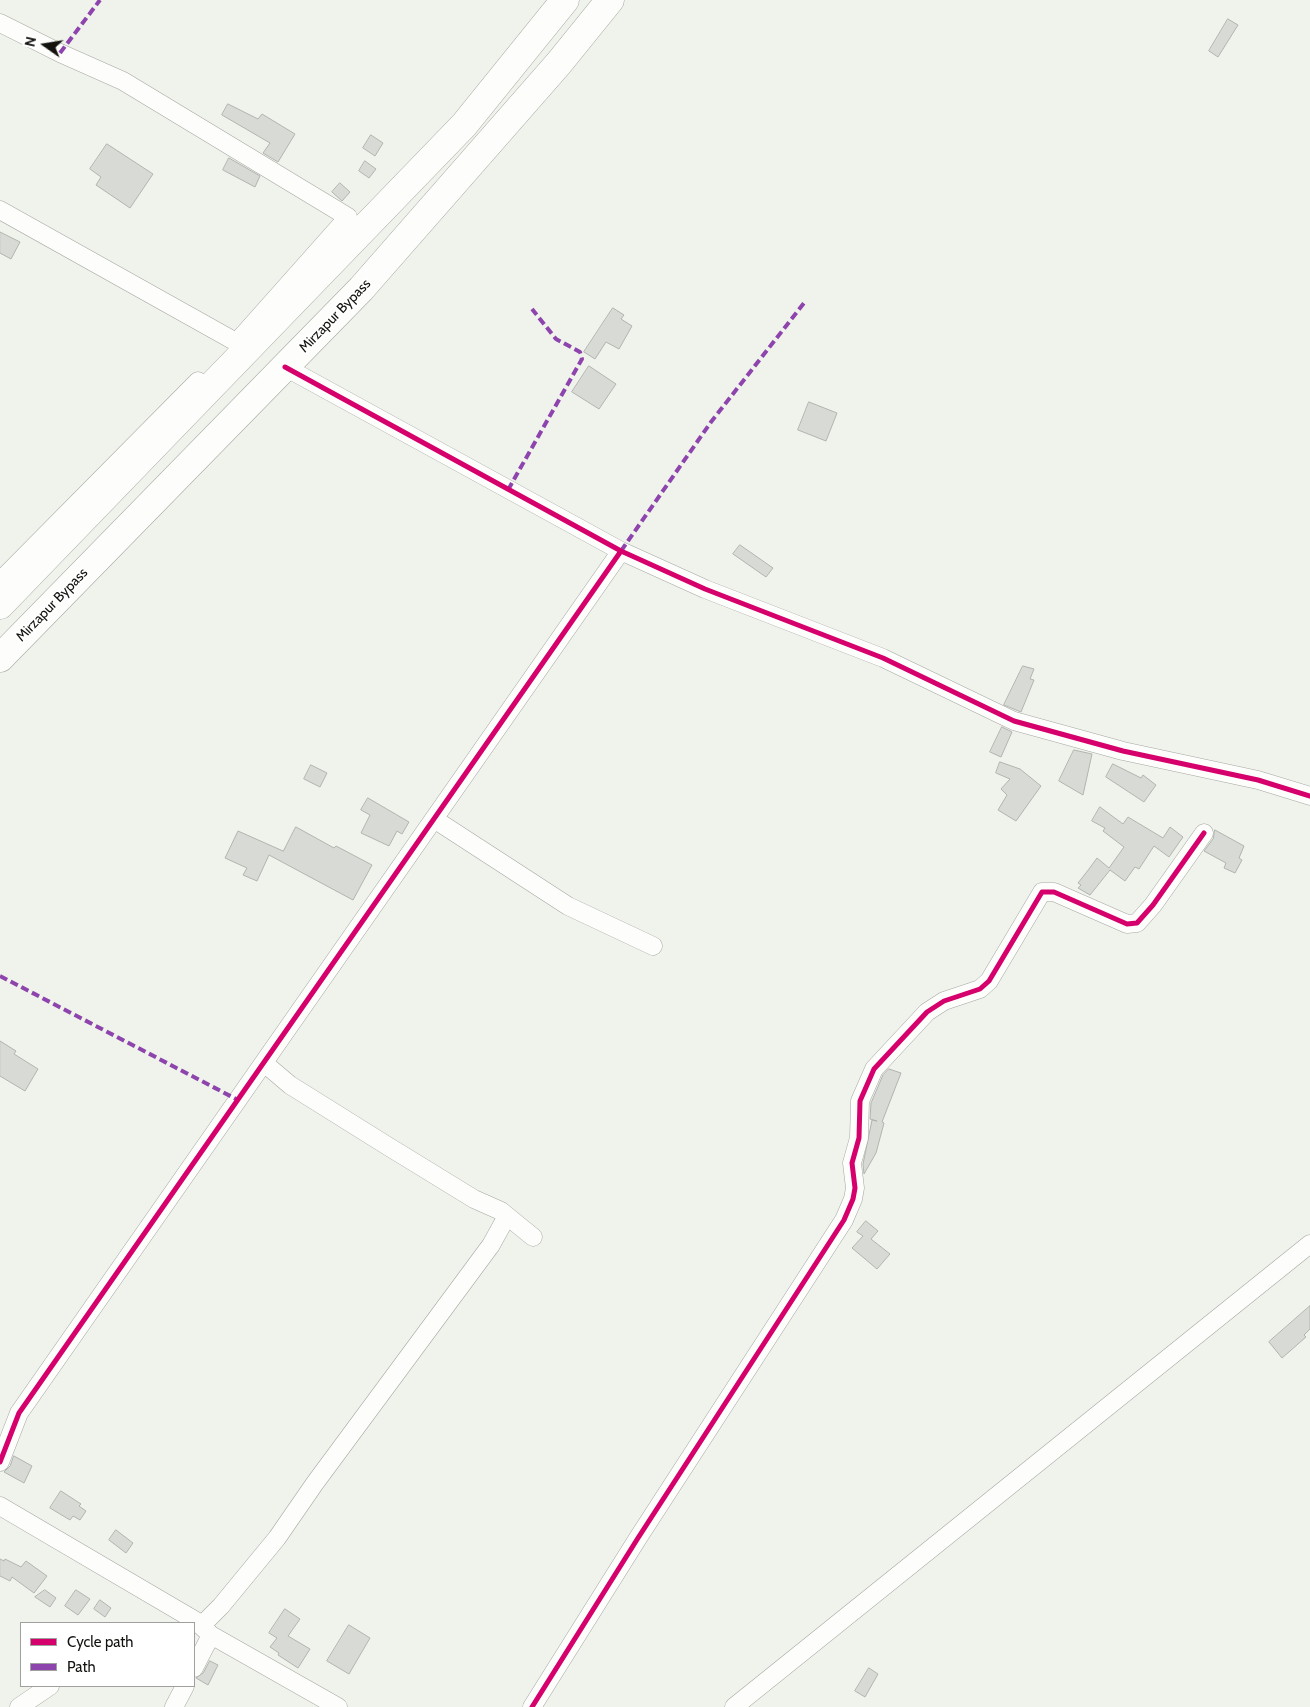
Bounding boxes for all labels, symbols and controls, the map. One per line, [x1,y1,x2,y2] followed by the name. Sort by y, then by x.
[20,20,70,70] north arrow
[21,35,40,48] text: N
[296,276,374,356] street label: Mirzapur Bypass
[13,565,91,645] street label: Mirzapur Bypass
[20,1622,195,1687] legend
[67,1633,133,1651] text: Cycle path
[67,1658,96,1676] text: Path

